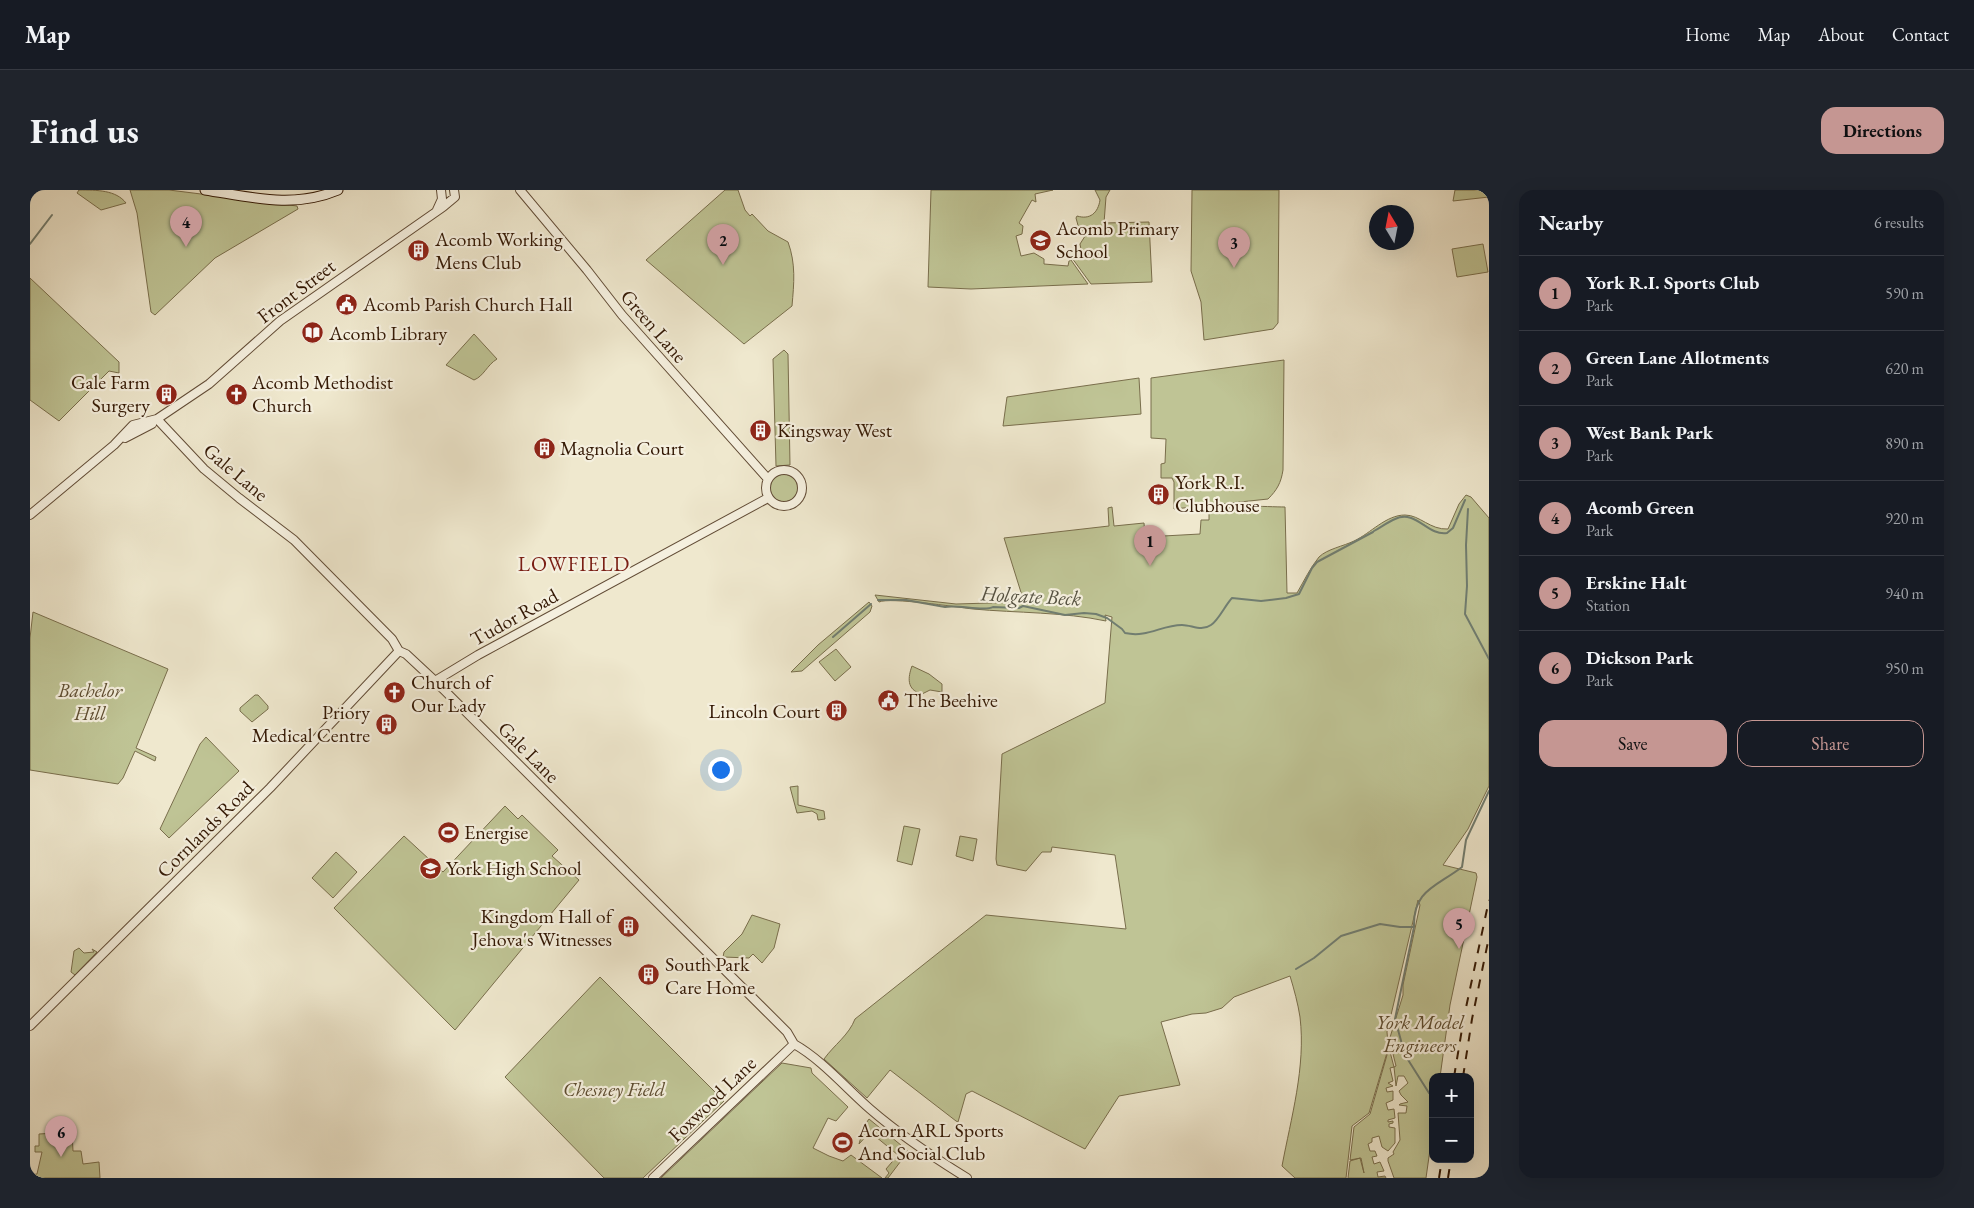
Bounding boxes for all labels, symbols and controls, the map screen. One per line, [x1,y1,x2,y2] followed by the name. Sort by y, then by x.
[25,19,70,50] text: Map
[1685,23,1730,46] text: Home
[1758,23,1790,46] text: Map
[1818,23,1864,46] text: About
[1892,23,1949,46] text: Contact
[1821,107,1944,154] button: Directions
[30,108,139,153] text: Find us
[1369,205,1414,250] north arrow
[170,206,202,247] pin: 4
[1539,209,1603,236] text: Nearby
[1874,212,1924,233] text: 6 results
[1055,215,1179,264] place label: Acomb Primary School
[707,224,739,265] pin: 2
[434,226,563,275] place label: Acomb Working Mens Club
[1218,227,1250,268] pin: 3
[1028,228,1052,252] school or university icon: Acomb Primary School
[407,239,431,263] building icon: Acomb Working Mens Club
[252,253,341,329] street label: Front Street
[1586,270,1759,295] text: York R.I. Sports Club
[1551,283,1559,304] text: 1
[1885,283,1924,304] text: 590 m
[615,284,693,368] street label: Green Lane
[362,291,573,317] place label: Acomb Parish Church Hall
[335,292,359,316] public building icon: Acomb Parish Church Hall
[1586,295,1613,316] text: Park
[328,320,448,346] place label: Acomb Library
[301,321,325,345] library icon: Acomb Library
[1586,345,1769,370] text: Green Lane Allotments
[1551,358,1559,379] text: 2
[1885,358,1924,379] text: 620 m
[71,369,150,418] place label: Gale Farm Surgery
[251,369,394,418] place label: Acomb Methodist Church
[1586,370,1613,391] text: Park
[154,382,178,406] building icon: Gale Farm Surgery
[224,382,248,406] church icon: Acomb Methodist Church
[777,417,893,443] place label: Kingsway West
[749,418,773,442] building icon: Kingsway West
[1586,420,1713,445] text: West Bank Park
[1551,433,1559,454] text: 3
[1885,433,1924,454] text: 890 m
[560,435,684,461] place label: Magnolia Court
[532,436,556,460] building icon: Magnolia Court
[198,437,274,507] street label: Gale Lane
[1586,445,1613,466] text: Park
[1175,469,1260,518] place label: York R.I. Clubhouse
[1147,482,1171,506] building icon: York R.I. Clubhouse
[1586,495,1694,520] text: Acomb Green
[1551,508,1559,529] text: 4
[1885,508,1924,529] text: 920 m
[1586,520,1613,541] text: Park
[1134,525,1166,566] pin: 1
[518,550,630,577] district label: LOWFIELD
[1586,570,1687,595] text: Erskine Halt
[979,579,1082,612] water label: Holgate Beck
[465,582,563,652] street label: Tudor Road
[1551,583,1559,604] text: 5
[1885,583,1924,604] text: 940 m
[1586,595,1630,616] text: Station
[1586,645,1693,670] text: Dickson Park
[1551,658,1559,679] text: 6
[1885,658,1924,679] text: 950 m
[411,669,494,718] place label: Church of Our Lady
[1586,670,1613,691] text: Park
[57,677,123,726] park label: Bachelor Hill
[383,681,407,705] church icon: Church of Our Lady
[904,687,998,713] place label: The Beehive
[876,688,900,712] public building icon: The Beehive
[709,698,821,724] place label: Lincoln Court
[252,699,370,748] place label: Priory Medical Centre
[824,699,848,723] building icon: Lincoln Court
[374,712,398,736] building icon: Priory Medical Centre
[493,716,566,789] street label: Gale Lane
[1539,720,1727,767] button: Save
[1737,720,1924,767] button: Share
[708,757,734,783] your location
[151,774,260,883] street label: Cornlands Road
[464,819,528,845] place label: Energise
[436,820,460,844] sports icon: Energise
[446,855,582,881] place label: York High School
[418,856,442,880] school or university icon: York High School
[470,903,615,952] place label: Kingdom Hall of Jehova's Witnesses
[1443,908,1475,949] pin: 5
[616,915,640,939] building icon: Kingdom Hall of Jehova's Witnesses
[665,951,755,1000] place label: South Park Care Home
[637,963,661,987] building icon: South Park Care Home
[1376,1009,1465,1058] park label: York Model Engineers
[662,1050,762,1147] street label: Foxwood Lane
[1429,1073,1474,1163] map controls
[1429,1073,1474,1118] button: +
[563,1076,666,1102] park label: Chesney Field
[45,1116,77,1157] pin: 6
[857,1117,1004,1166] place label: Acorn ARL Sports And Social Club
[1429,1118,1474,1163] button: −
[830,1130,854,1154] sports icon: Acorn ARL Sports And Social Club

